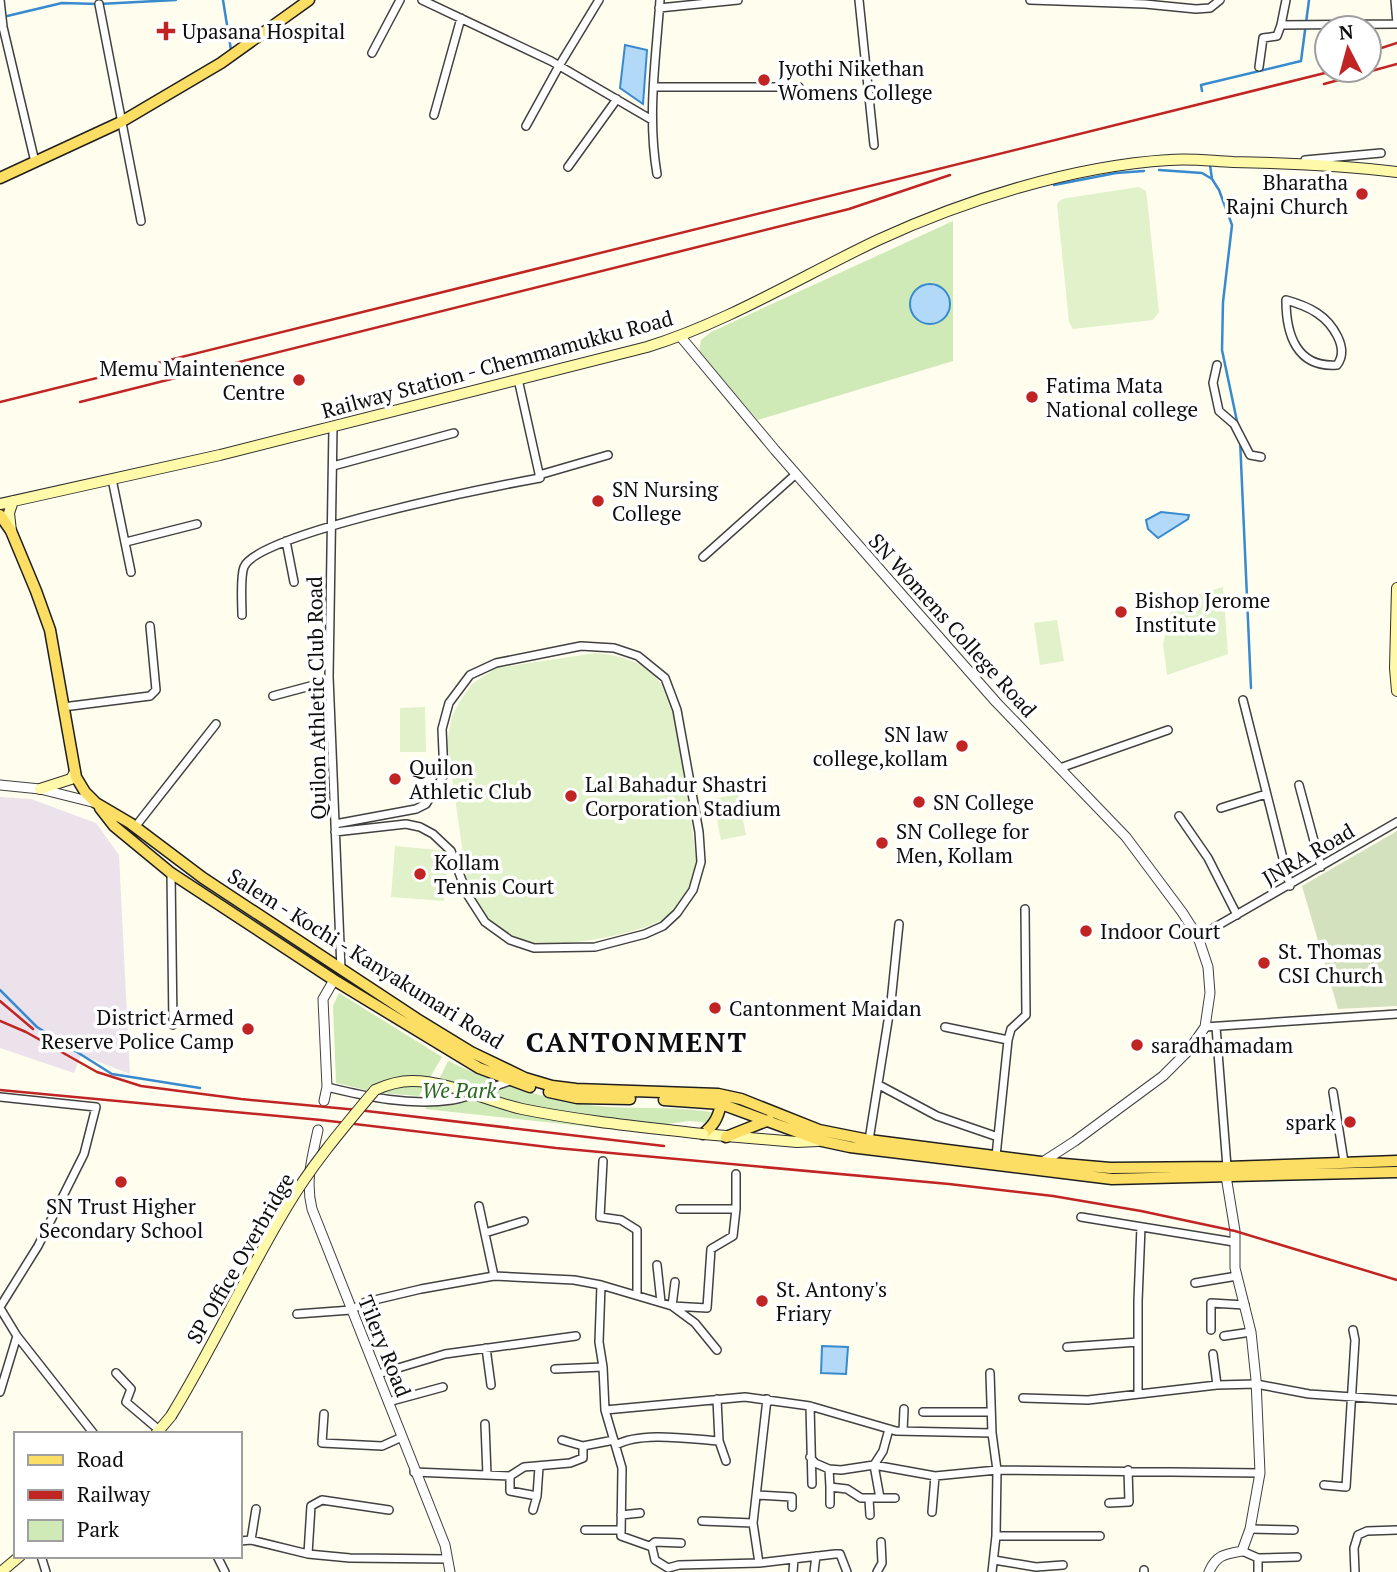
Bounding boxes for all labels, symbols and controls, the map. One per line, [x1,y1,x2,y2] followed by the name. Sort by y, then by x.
[1313,14,1383,84] north arrow
[182,17,345,45] place label: Upasana Hospital
[1338,18,1355,45] text: N
[156,21,176,41] marker: Upasana Hospital
[778,54,933,106] place label: Jyothi Nikethan Womens College
[756,72,772,88] marker: Jyothi Nikethan Womens College
[1226,168,1348,220] place label: Bharatha Rajni Church
[1354,186,1370,202] marker: Bharatha Rajni Church
[318,303,676,424] street label: Railway Station - Chemmamukku Road
[100,354,285,406] place label: Memu Maintenence Centre
[1046,371,1198,423] place label: Fatima Mata National college
[291,372,307,388] marker: Memu Maintenence Centre
[1024,389,1040,405] marker: Fatima Mata National college
[612,475,719,527] place label: SN Nursing College
[590,493,606,509] marker: SN Nursing College
[863,527,1043,723] street label: SN Womens College Road
[300,576,332,820] street label: Quilon Athletic Club Road
[1135,586,1270,638] place label: Bishop Jerome Institute
[1113,604,1129,620] marker: Bishop Jerome Institute
[813,720,949,772] place label: SN law college,kollam
[954,738,970,754] marker: SN law college,kollam
[409,753,532,805] place label: Quilon Athletic Club
[585,770,781,822] place label: Lal Bahadur Shastri Corporation Stadium
[387,771,403,787] marker: Quilon Athletic Club
[563,788,579,804] marker: Lal Bahadur Shastri Corporation Stadium
[933,788,1034,816] place label: SN College
[911,794,927,810] marker: SN College
[1257,816,1359,892] street label: JNRA Road
[896,817,1029,869] place label: SN College for Men, Kollam
[874,835,890,851] marker: SN College for Men, Kollam
[434,848,554,900] place label: Kollam Tennis Court
[223,861,509,1055] street label: Salem - Kochi - Kanyakumari Road
[412,866,428,882] marker: Kollam Tennis Court
[1100,917,1221,945] place label: Indoor Court
[1078,923,1094,939] marker: Indoor Court
[1278,937,1383,989] place label: St. Thomas CSI Church
[1256,955,1272,971] marker: St. Thomas CSI Church
[729,994,922,1022] place label: Cantonment Maidan
[707,1000,723,1016] marker: Cantonment Maidan
[41,1003,234,1055] place label: District Armed Reserve Police Camp
[240,1021,256,1037] marker: District Armed Reserve Police Camp
[526,1023,748,1060] district label: CANTONMENT
[1151,1031,1293,1059] place label: saradhamadam
[1129,1037,1145,1053] marker: saradhamadam
[422,1076,497,1104] park label: We Park
[1286,1108,1336,1136] place label: spark
[1342,1114,1358,1130] marker: spark
[180,1168,300,1348] street label: SP Office Overbridge
[113,1174,129,1190] marker: SN Trust Higher Secondary School
[39,1192,203,1244] place label: SN Trust Higher Secondary School
[776,1275,887,1327] place label: St. Antony's Friary
[352,1291,418,1401] street label: Tilery Road
[754,1293,770,1309] marker: St. Antony's Friary
[14,1432,242,1558] legend
[77,1445,124,1473] text: Road
[77,1480,151,1508] text: Railway
[77,1515,119,1543] text: Park

